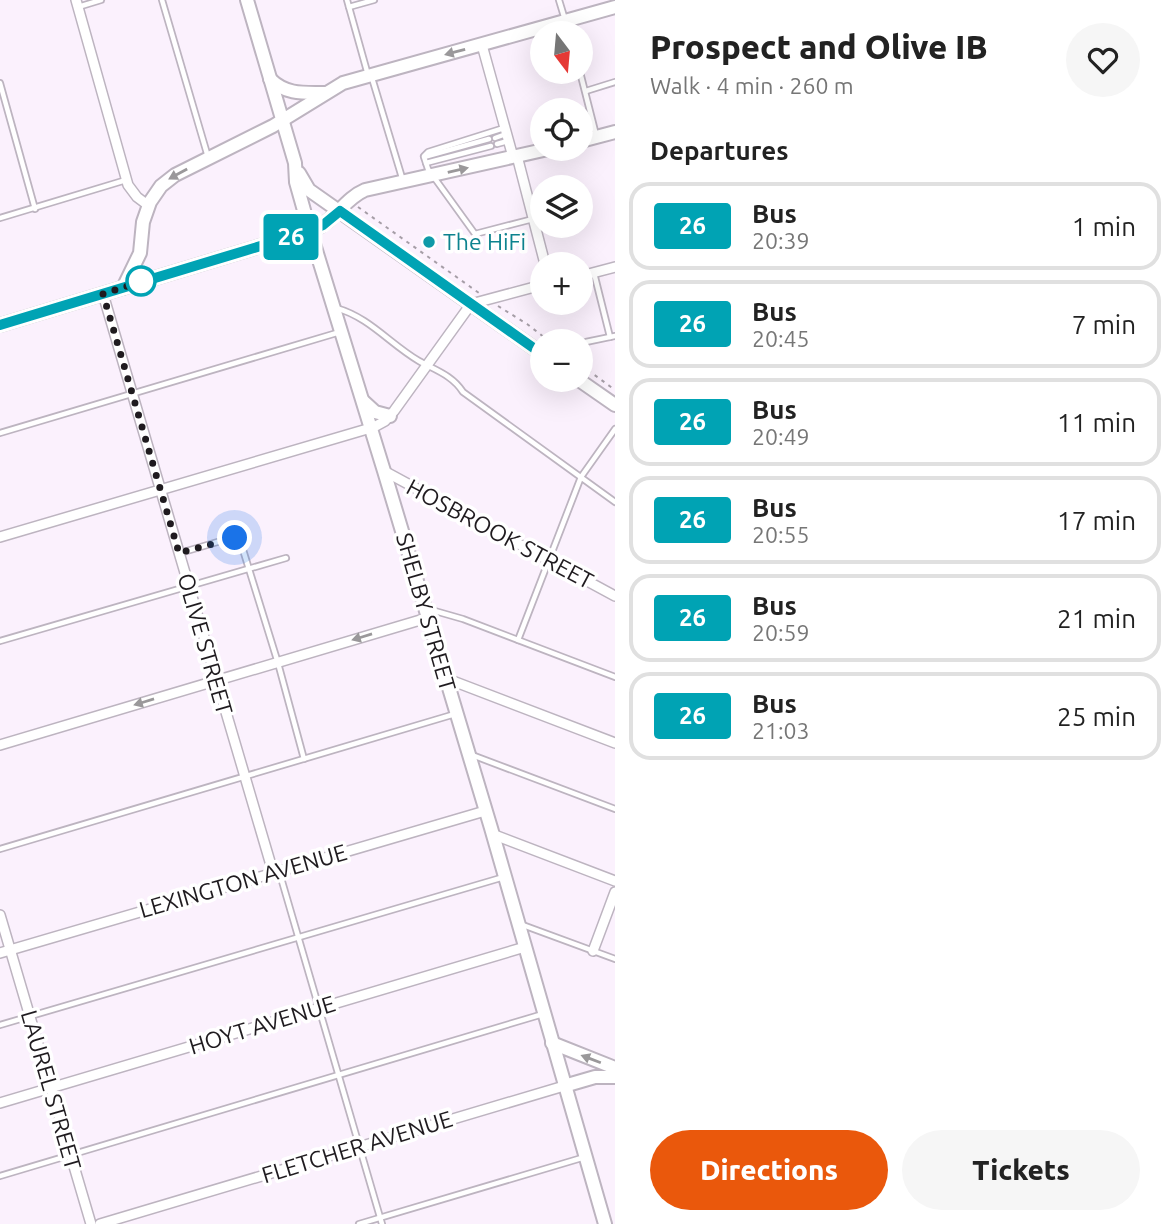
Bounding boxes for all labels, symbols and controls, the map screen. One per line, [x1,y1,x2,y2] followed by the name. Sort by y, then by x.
[530,21,593,84] north arrow
[530,21,593,392] map controls
[1066,23,1140,97] button: heart
[650,28,988,65] text: Prospect and Olive IB
[444,47,466,58] one-way arrow
[650,73,854,98] text: Walk · 4 min · 260 m
[530,98,593,161] button: locate
[650,136,788,165] text: Departures
[447,164,469,175] one-way arrow
[168,168,187,180] one-way arrow
[530,175,593,238] button: layers
[752,199,797,228] text: Bus
[679,212,706,239] text: 26
[1072,212,1136,241] text: 1 min
[260,214,322,260] line badge: 26
[277,223,305,250] text: 26
[752,228,810,253] text: 20:39
[443,229,526,254] place label: The HiFi
[421,234,437,250] marker: The HiFi
[530,252,593,315] button: +
[126,266,156,296] unlabelled marker
[752,297,797,326] text: Bus
[679,310,706,337] text: 26
[1072,310,1136,339] text: 7 min
[752,326,810,351] text: 20:45
[530,329,593,392] button: −
[752,395,797,424] text: Bus
[679,408,706,435] text: 26
[1057,408,1136,437] text: 11 min
[752,424,810,449] text: 20:49
[403,474,598,593] street label: HOSBROOK STREET
[752,493,797,522] text: Bus
[679,506,706,533] text: 26
[1057,506,1136,535] text: 17 min
[217,520,252,555] your location
[752,522,810,547] text: 20:55
[392,530,461,694] street label: SHELBY STREET
[173,570,238,718] street label: OLIVE STREET
[752,591,797,620] text: Bus
[679,604,706,631] text: 26
[1057,604,1136,633] text: 21 min
[752,620,810,645] text: 20:59
[351,633,372,643] one-way arrow
[752,689,797,718] text: Bus
[133,698,154,708] one-way arrow
[679,702,706,729] text: 26
[1057,702,1136,731] text: 25 min
[752,718,810,743] text: 21:03
[136,839,349,922] street label: LEXINGTON AVENUE
[186,990,338,1059] street label: HOYT AVENUE
[17,1007,86,1173] street label: LAUREL STREET
[581,1053,602,1064] one-way arrow
[258,1106,455,1187] street label: FLETCHER AVENUE
[650,1130,888,1210] button: Directions
[902,1130,1140,1210] button: Tickets

